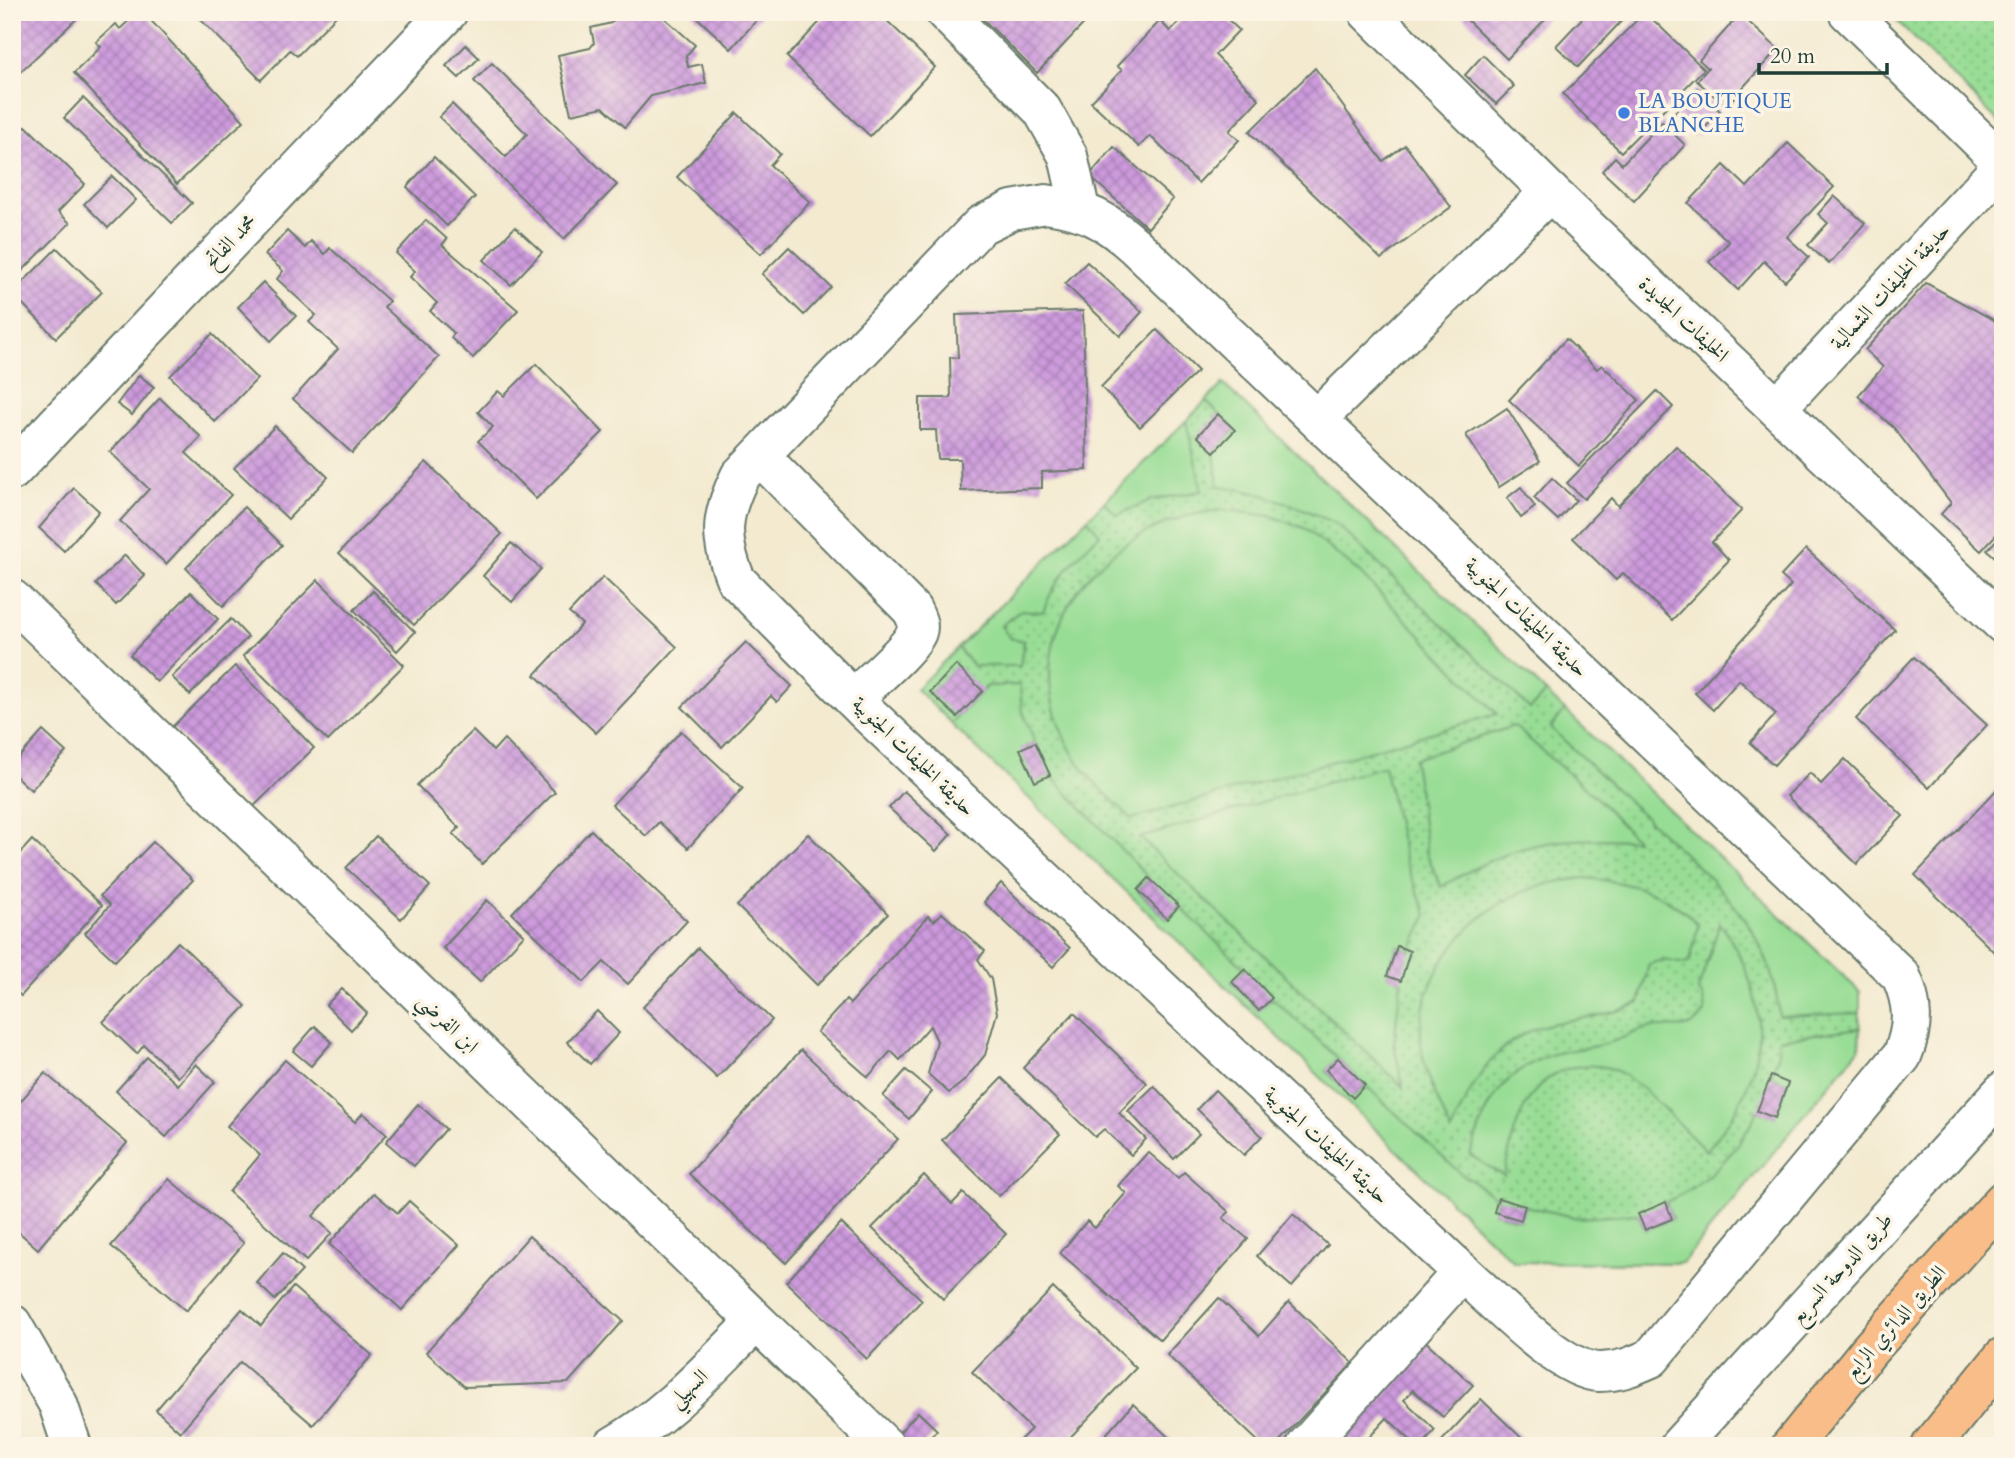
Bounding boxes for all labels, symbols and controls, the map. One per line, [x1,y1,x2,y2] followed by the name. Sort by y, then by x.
[1759,32,1887,76] scale bar
[1770,42,1815,71] text: 20 m
[1638,87,1792,140] place label: LA BOUTIQUE BLANCHE
[1616,105,1632,121] marker: LA BOUTIQUE BLANCHE
[197,208,266,277] street label: محمد الفاتح
[1824,216,1957,356] street label: حديقة الخليفات الشمالية
[1632,270,1735,369] street label: الخليفات الجديدة
[1458,551,1595,684] street label: حديقة الخليفات الجنوبية
[845,690,982,823] street label: حديقة الخليفات الجنوبية
[407,987,485,1064] street label: ابن الفرضي
[1258,1080,1396,1211] street label: حديقة الخليفات الجنوبية
[1783,1206,1902,1333] street label: طريق الدوحة السريع
[1838,1259,1956,1388] street label: الطريق الدائري الرابع
[662,1362,718,1418] street label: السهيلي

